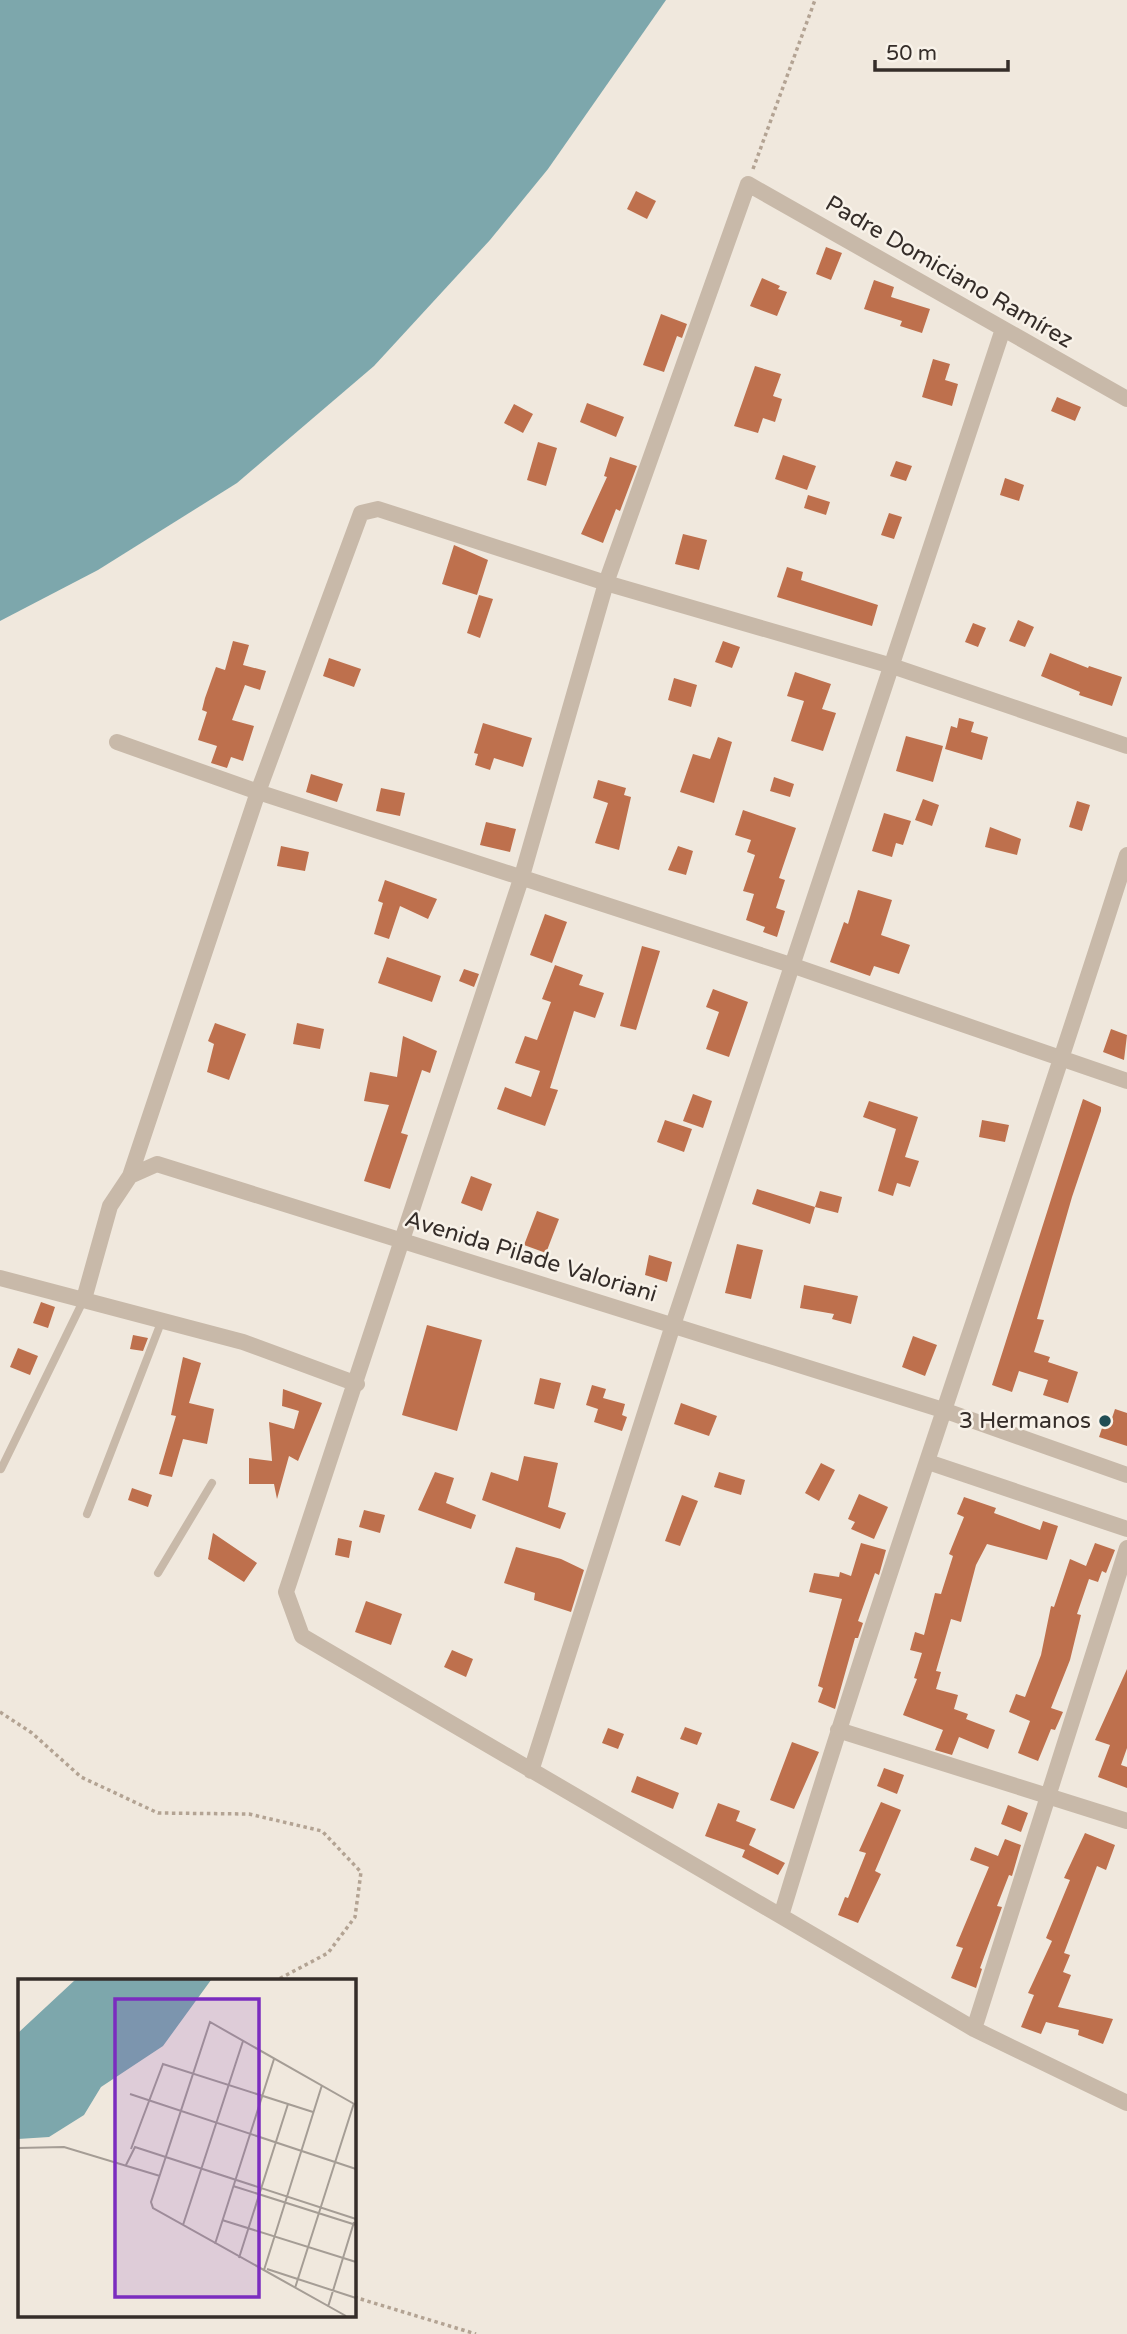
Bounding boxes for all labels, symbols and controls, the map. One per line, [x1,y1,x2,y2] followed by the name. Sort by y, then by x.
[875,28,1008,72] scale bar
[886,41,937,66] text: 50 m
[820,190,1078,354] street label: Padre Domiciano Ramírez
[402,1205,660,1309] street label: Avenida Pilade Valoriani
[959,1407,1091,1435] place label: 3 Hermanos
[1097,1413,1113,1429] marker: 3 Hermanos
[18,1979,355,2316] inset map

